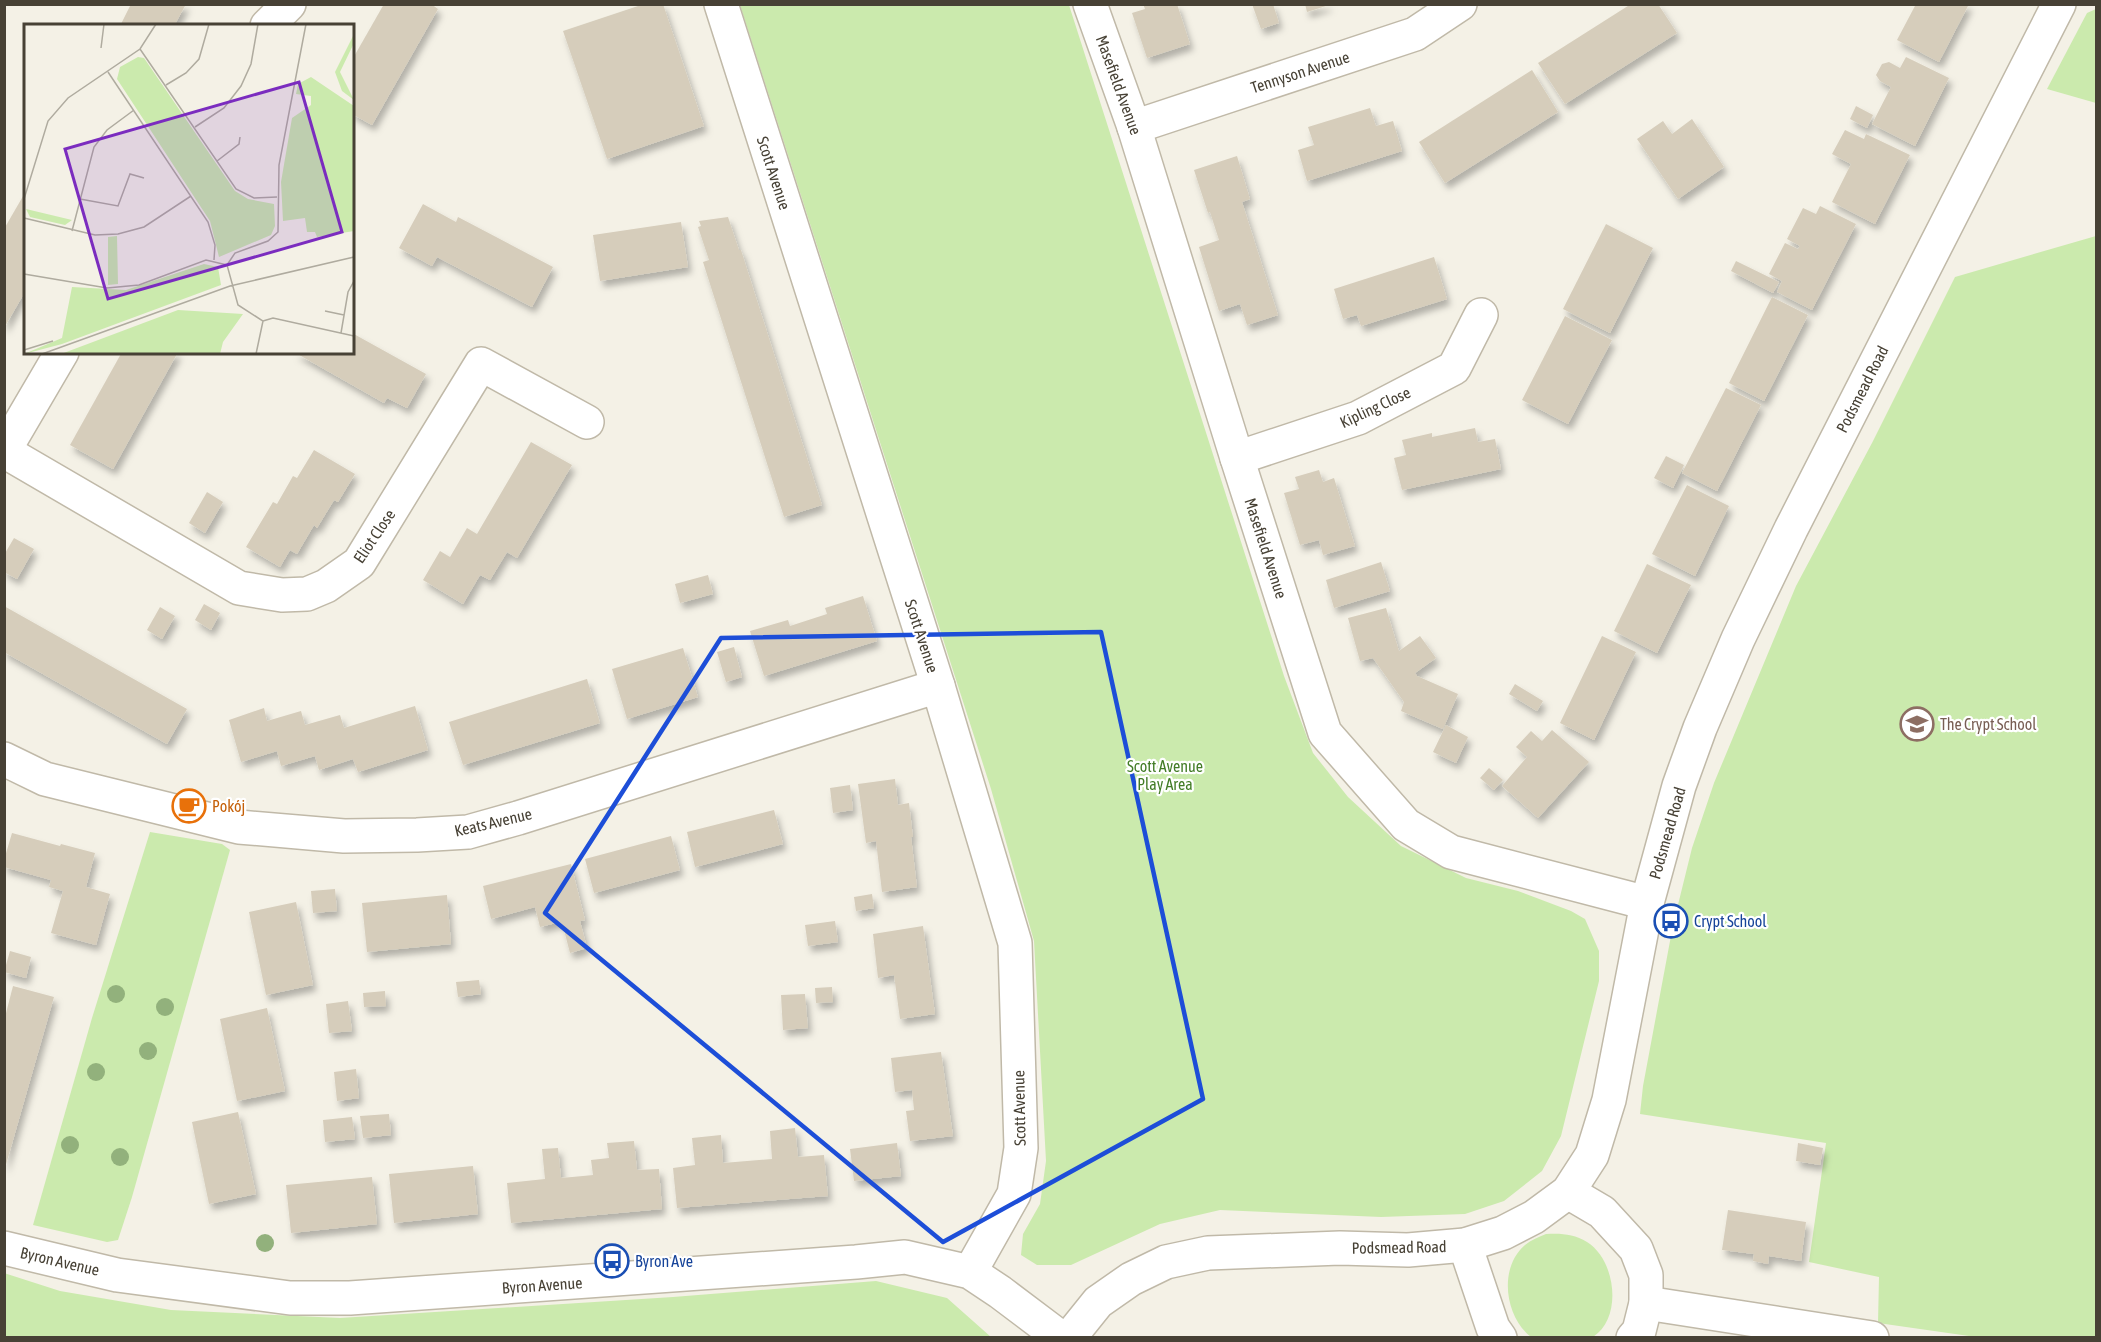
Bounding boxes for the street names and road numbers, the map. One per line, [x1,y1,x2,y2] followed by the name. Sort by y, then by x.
[1093,33,1145,137] street label: Masefield Avenue
[1248,48,1352,97] street label: Tennyson Avenue
[754,134,794,212] street label: Scott Avenue
[1832,343,1892,435] street label: Podsmead Road
[1337,383,1413,432] street label: Kipling Close
[1241,495,1291,601] street label: Masefield Avenue
[350,506,398,566] street label: Eliot Close
[902,597,942,675] street label: Scott Avenue
[1645,785,1689,881] street label: Podsmead Road
[453,804,533,840] street label: Keats Avenue
[1009,1070,1029,1146] street label: Scott Avenue
[1351,1237,1447,1257] street label: Podsmead Road
[18,1243,101,1280] street label: Byron Avenue
[501,1273,583,1298] street label: Byron Avenue

